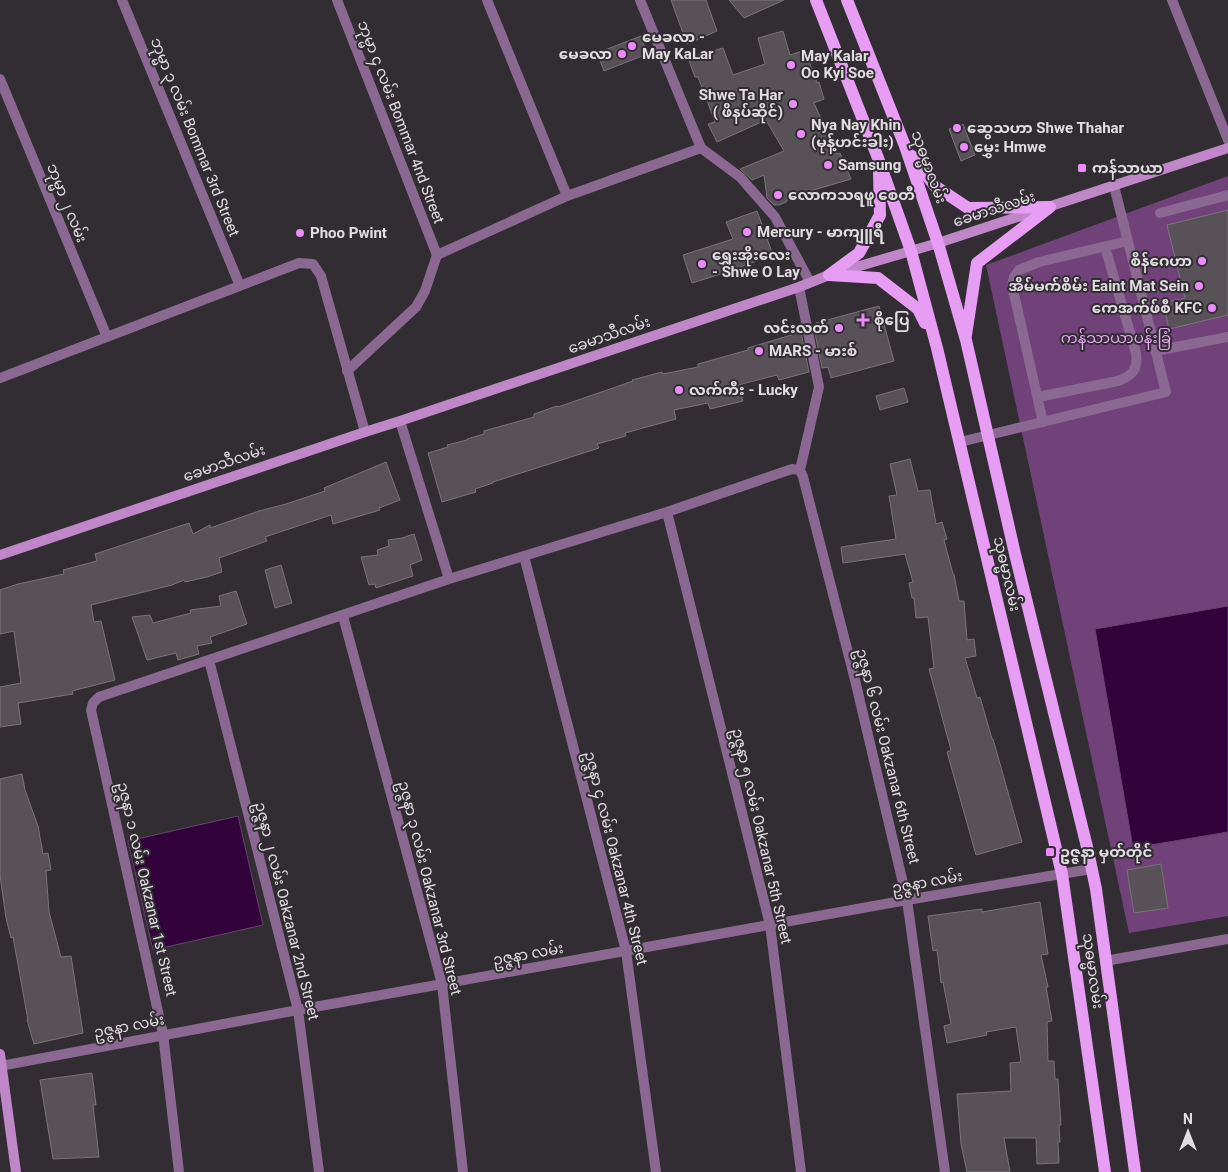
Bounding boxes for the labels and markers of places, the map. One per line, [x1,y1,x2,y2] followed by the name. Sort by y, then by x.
[642,28,714,63] place label: မေခလာ - May KaLar
[626,40,638,52] marker: မေခလာ - May KaLar
[559,45,612,63] place label: မေခလာ
[801,47,874,82] place label: May Kalar Oo Kyi Soe
[616,48,628,60] marker: မေခလာ
[785,59,797,71] marker: May Kalar Oo Kyi Soe
[699,86,783,124] place label: Shwe Ta Har ( ဖိနပ်ဆိုင်)
[787,98,799,110] marker: Shwe Ta Har ( ဖိနပ်ဆိုင်)
[811,116,901,154] place label: Nya Nay Khin (မုန့်ဟင်းခါး)
[967,119,1125,140] place label: ဆွေသဟာ Shwe Thahar
[951,122,963,134] marker: ဆွေသဟာ Shwe Thahar
[795,128,807,140] marker: Nya Nay Khin (မုန့်ဟင်းခါး)
[974,138,1046,159] place label: မွှေး Hmwe
[958,141,970,153] marker: မွှေး Hmwe
[838,156,901,174] place label: Samsung
[1092,158,1163,180] place label: ကန်သာယာ
[822,159,834,171] marker: Samsung
[1076,162,1088,174] marker: ကန်သာယာ
[788,185,915,207] place label: လောကသရဖူ စေတီ
[772,189,784,201] marker: လောကသရဖူ စေတီ
[757,222,884,244] place label: Mercury - မာကျူရီ
[310,224,387,242] place label: Phoo Pwint
[741,226,753,238] marker: Mercury - မာကျူရီ
[294,227,306,239] marker: Phoo Pwint
[712,245,800,281] place label: ရွှေးအိုးလေး - Shwe O Lay
[1131,251,1192,273] place label: စိန်ဂေဟာ
[1196,255,1208,267] marker: စိန်ဂေဟာ
[696,258,708,270] marker: ရွှေးအိုးလေး - Shwe O Lay
[1009,276,1189,295] place label: အိမ်မက်စိမ်း Eaint Mat Sein
[1193,280,1205,292] marker: အိမ်မက်စိမ်း Eaint Mat Sein
[1092,298,1202,317] place label: ကေအက်ဖ်စီ KFC
[1206,302,1218,314] marker: ကေအက်ဖ်စီ KFC
[874,310,909,332] place label: စိုပြေ
[856,313,870,327] marker: စိုပြေ
[763,318,829,337] place label: လင်းလတ်
[833,322,845,334] marker: လင်းလတ်
[769,341,857,360] place label: MARS - မားစ်
[753,345,765,357] marker: MARS - မားစ်
[689,380,798,399] place label: လက်ကီး - Lucky
[673,384,685,396] marker: လက်ကီး - Lucky
[1060,842,1152,864] place label: ဥဇ္ဇနာ မှတ်တိုင်
[1044,846,1056,858] marker: ဥဇ္ဇနာ မှတ်တိုင်

